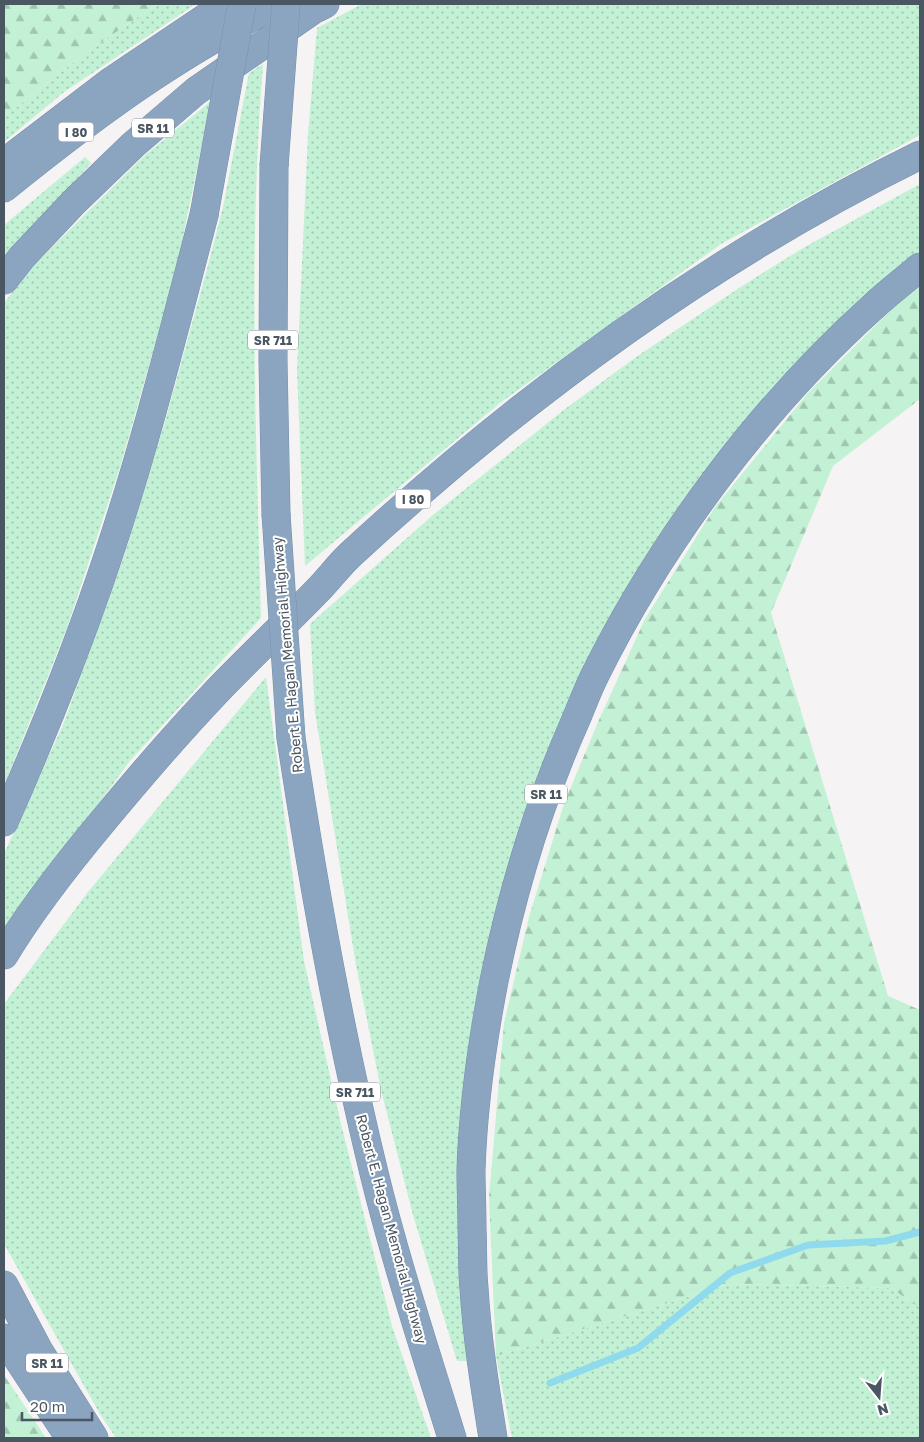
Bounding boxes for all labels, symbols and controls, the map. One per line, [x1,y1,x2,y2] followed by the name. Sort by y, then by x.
[132,119,174,138] road number: SR 11
[58,122,94,142] road number: I 80
[248,330,298,350] road number: SR 711
[396,489,430,508] road number: I 80
[268,536,306,774] street label: Robert E. Hagan Memorial Highway
[525,784,567,804] road number: SR 11
[330,1082,380,1102] road number: SR 711
[353,1112,431,1346] street label: Robert E. Hagan Memorial Highway
[26,1354,68,1372] road number: SR 11
[854,1372,904,1422] north arrow
[22,1390,92,1422] scale bar
[30,1397,65,1415] text: 20 m
[875,1400,891,1420] text: N

